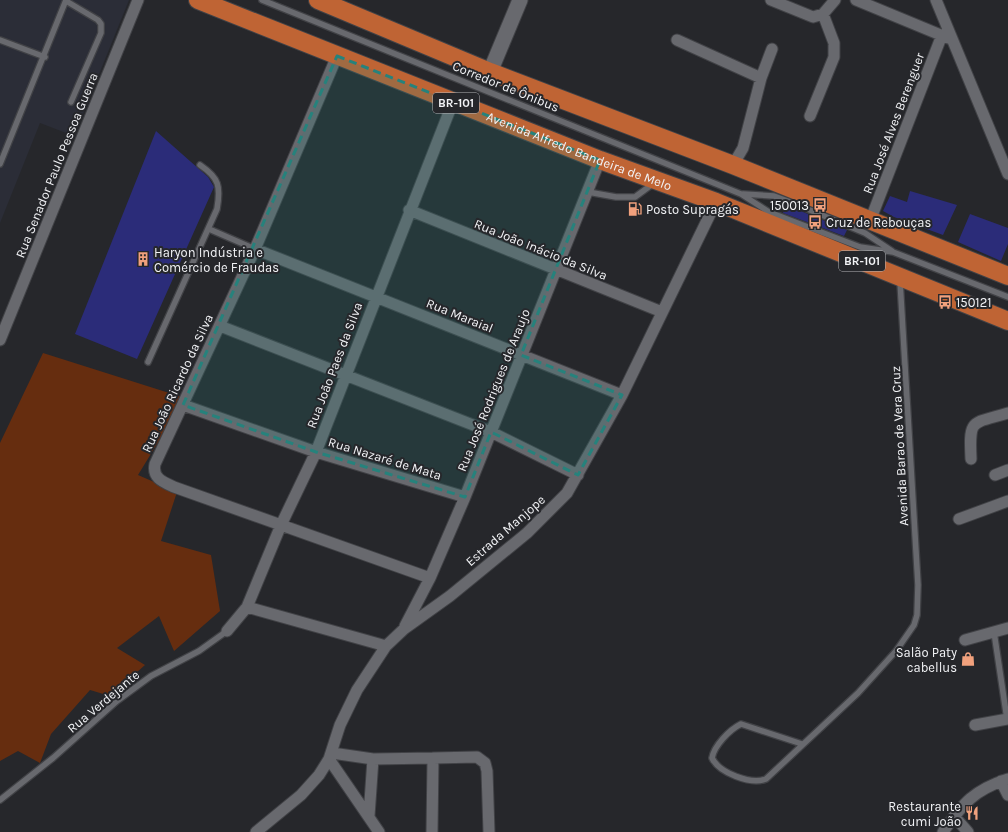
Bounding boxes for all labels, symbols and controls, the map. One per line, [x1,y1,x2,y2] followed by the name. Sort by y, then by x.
[860,50,927,196] street label: Rua José Alves Berenguer
[450,57,562,115] street label: Corredor de Ônibus
[12,70,101,260] street label: Rua Senador Paulo Pessoa Guerra
[433,93,479,113] road number: BR-101
[484,109,674,193] street label: Avenida Alfredo Bandeira de Melo
[812,197,828,213] bus stop icon: 150013
[770,198,809,213] place label: 150013
[627,201,643,217] fuel station icon: Posto Supragás
[646,202,739,217] place label: Posto Supragás
[807,214,823,230] bus stop icon: Cruz de Rebouças
[826,215,931,230] place label: Cruz de Rebouças
[472,216,610,283] street label: Rua João Inácio da Silva
[154,245,279,275] place label: Haryon Indústria e Comércio de Fraudas
[135,251,151,267] building icon: Haryon Indústria e Comércio de Fraudas
[839,251,885,271] road number: BR-101
[937,294,953,310] bus stop icon: 150121
[424,295,495,336] street label: Rua Maraial
[956,295,991,310] place label: 150121
[304,300,365,430] street label: Rua João Paes da Silva
[454,307,533,474] street label: Rua José Rodrigues de Araujo
[139,312,216,455] street label: Rua João Ricardo da Silva
[888,366,911,526] street label: Avenida Barao de Vera Cruz
[326,434,443,483] street label: Rua Nazaré de Mata
[463,492,548,569] street label: Estrada Manjope
[896,645,957,675] place label: Salão Paty cabellus
[960,651,976,667] shop icon: Salão Paty cabellus
[64,667,143,736] street label: Rua Verdejante
[888,799,961,829] place label: Restaurante cumi João
[964,805,980,821] restaurant icon: Restaurante cumi João

